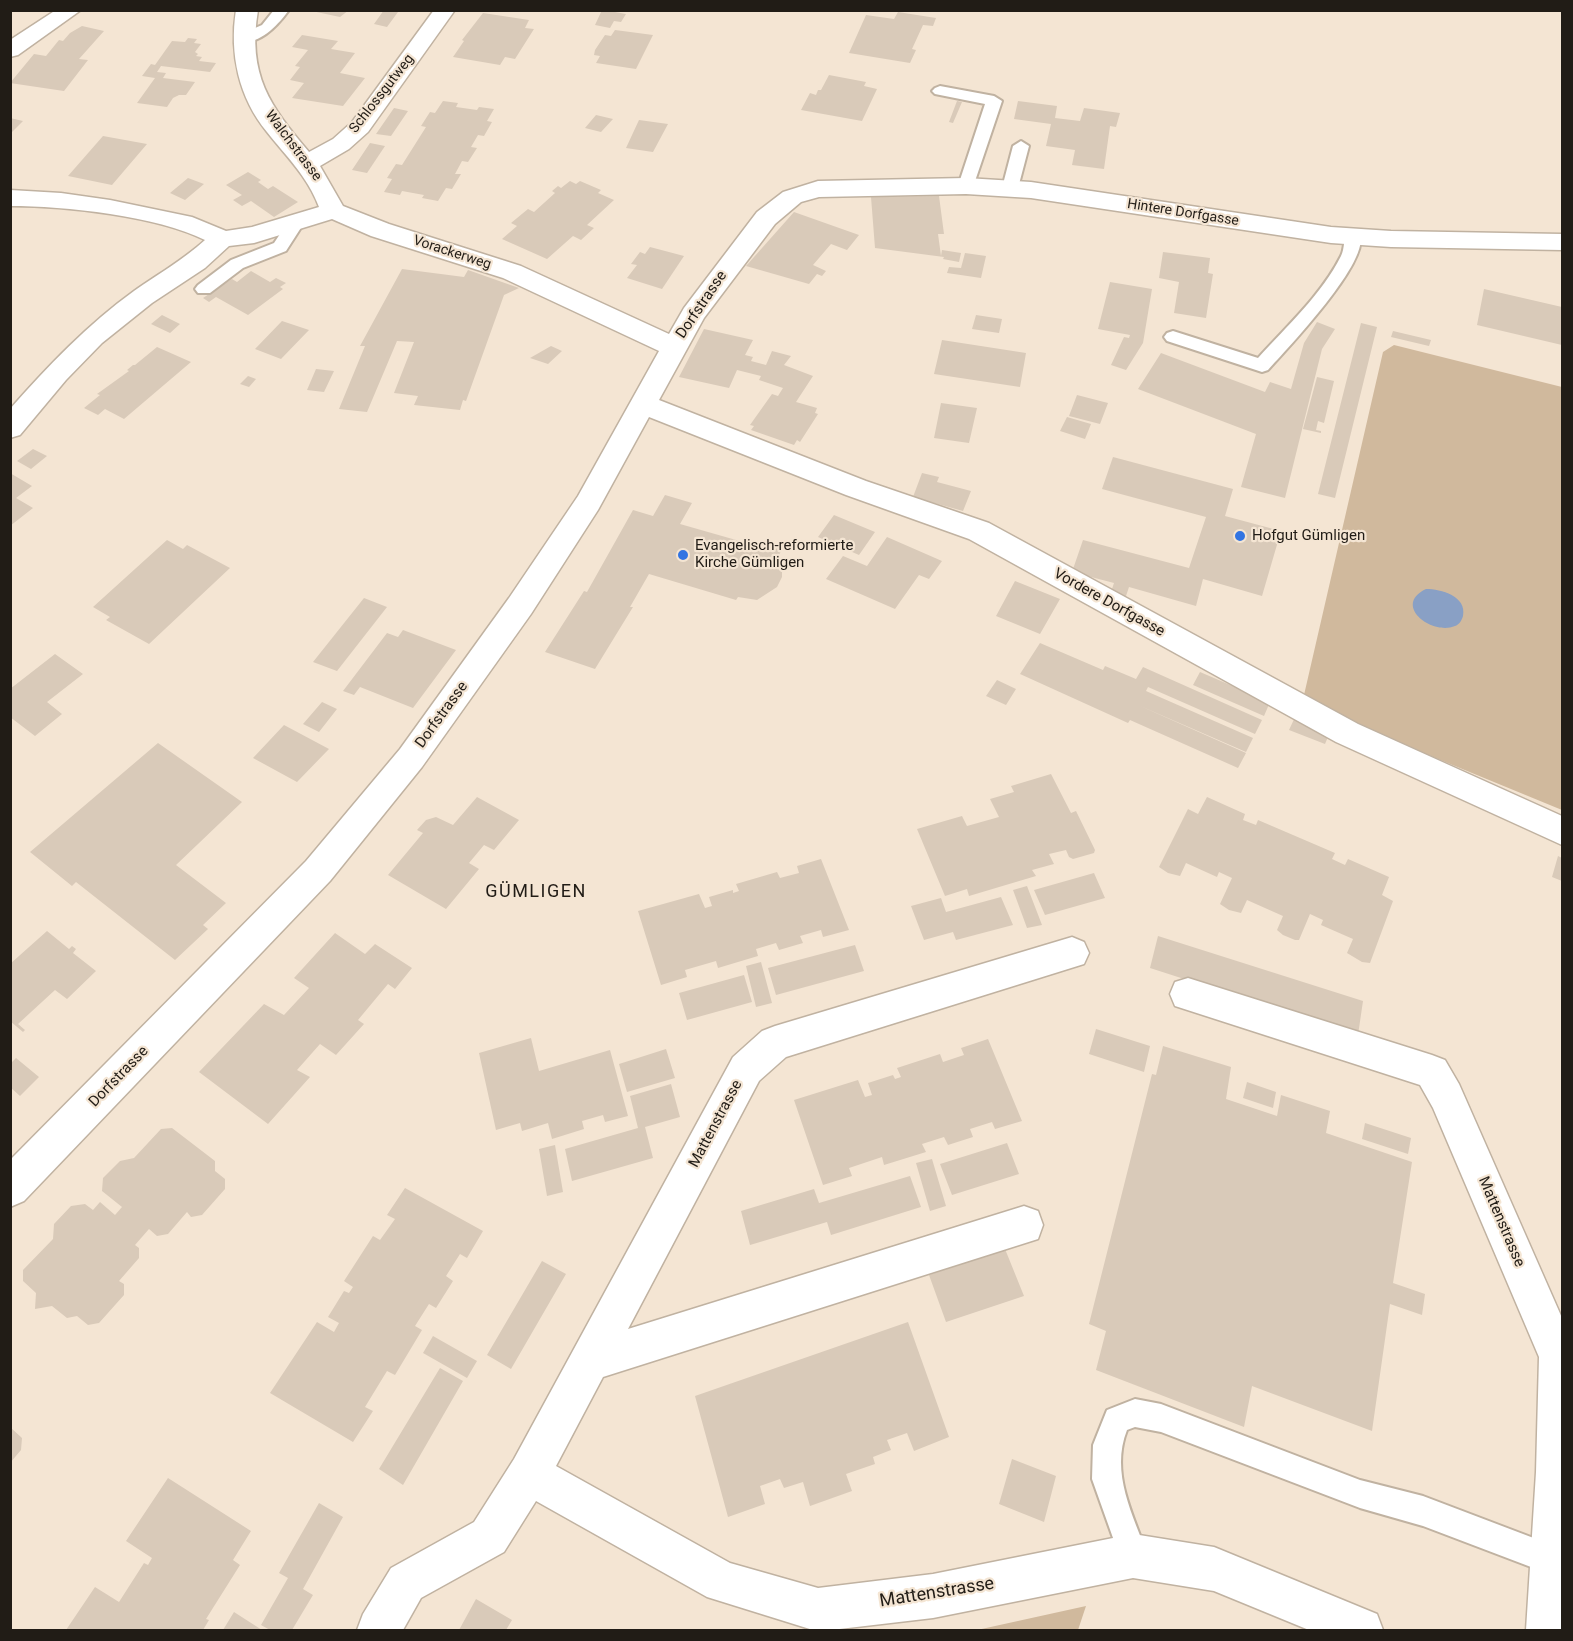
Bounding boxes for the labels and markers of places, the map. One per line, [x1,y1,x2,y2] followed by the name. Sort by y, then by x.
[1252,527,1365,545] place label: Hofgut Gümligen
[1233,529,1247,543] marker: Hofgut Gümligen
[695,537,853,572] place label: Evangelisch-reformierte Kirche Gümligen
[676,548,690,562] marker: Evangelisch-reformierte Kirche Gümligen

